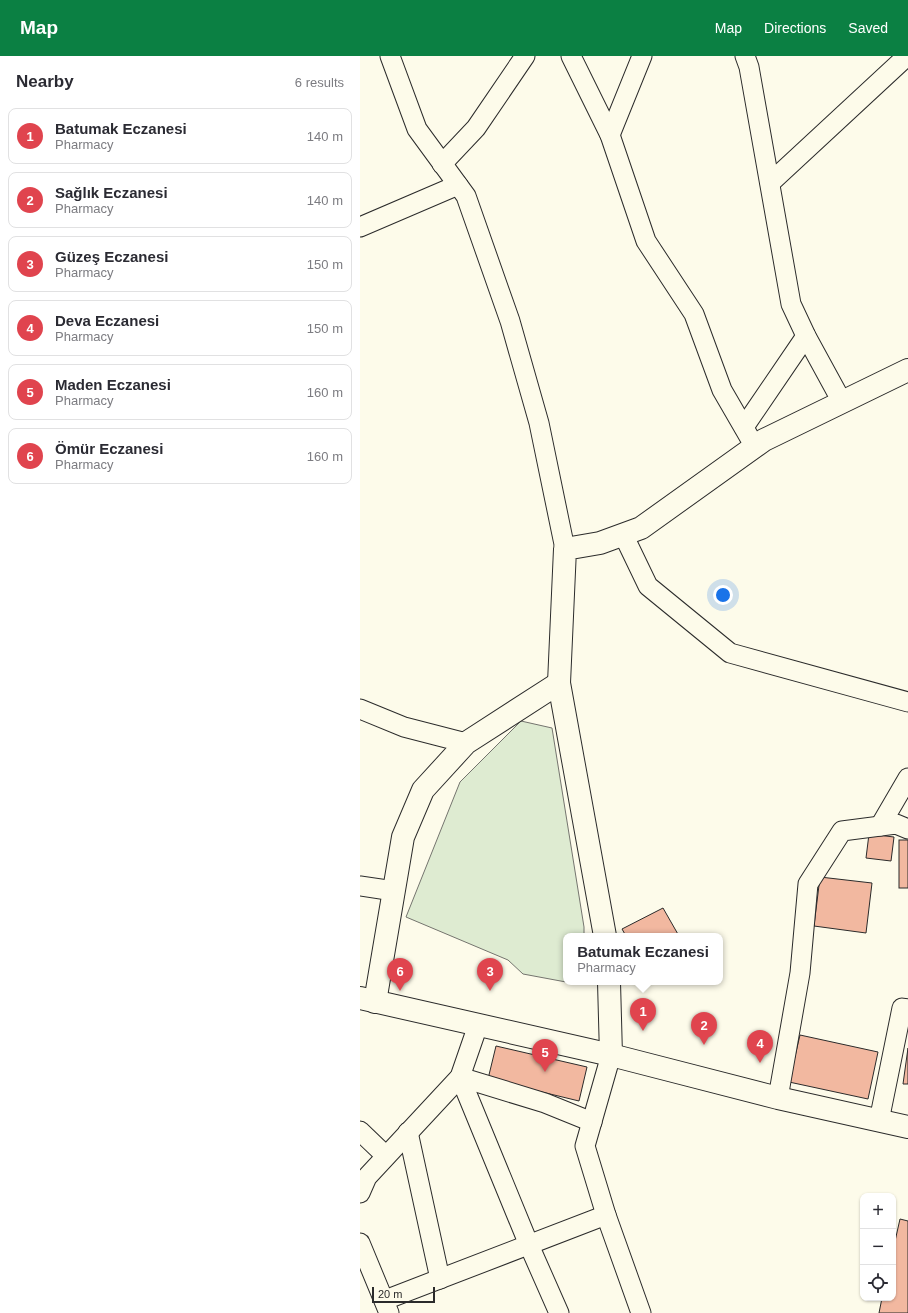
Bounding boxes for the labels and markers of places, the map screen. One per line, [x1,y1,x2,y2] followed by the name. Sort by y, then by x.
[387,958,413,991] pin: 6
[477,958,503,991] pin: 3
[630,998,656,1031] pin: 1
[691,1012,717,1045] pin: 2
[747,1030,773,1063] pin: 4
[532,1039,558,1072] pin: 5

